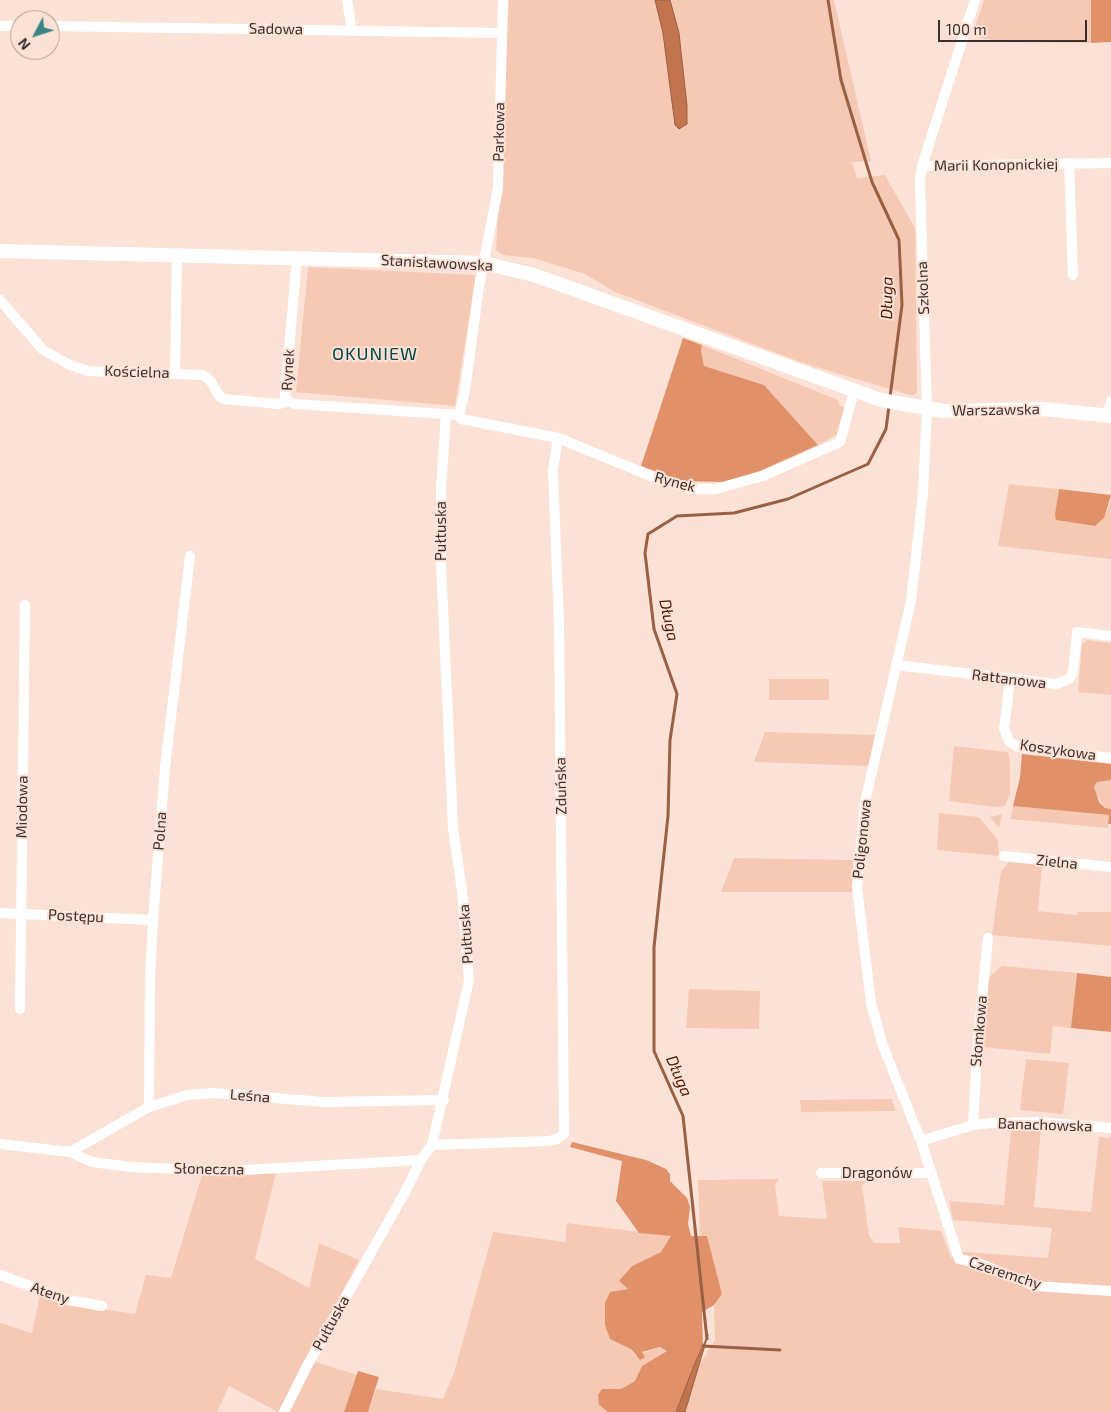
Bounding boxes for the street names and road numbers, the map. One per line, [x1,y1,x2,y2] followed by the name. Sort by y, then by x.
[249,20,303,38] street label: Sadowa
[489,102,509,162] street label: Parkowa
[934,155,1058,175] street label: Marii Konopnickiej
[381,251,493,275] street label: Stanisławowska
[913,261,933,315] street label: Szkolna
[278,349,298,391] street label: Rynek
[104,362,170,382] street label: Kościelna
[952,400,1040,420] street label: Warszawska
[653,468,697,496] street label: Rynek
[432,501,450,561] street label: Pułtuska
[971,666,1047,692] street label: Rattanowa
[1019,736,1097,764] street label: Koszykowa
[551,757,571,815] street label: Zduńska
[12,775,32,839] street label: Miodowa
[849,798,875,880] street label: Poligonowa
[150,811,170,851] street label: Polna
[1035,851,1079,873] street label: Zielna
[455,903,477,965] street label: Pułtuska
[48,906,104,926] street label: Postępu
[967,995,991,1067] street label: Słomkowa
[229,1085,271,1107] street label: Leśna
[997,1114,1093,1136] street label: Banachowska
[174,1159,244,1179] street label: Słoneczna
[842,1164,912,1182] street label: Dragonów
[966,1253,1044,1293] street label: Czeremchy
[28,1278,72,1308] street label: Ateny
[309,1292,353,1354] street label: Pułtuska

